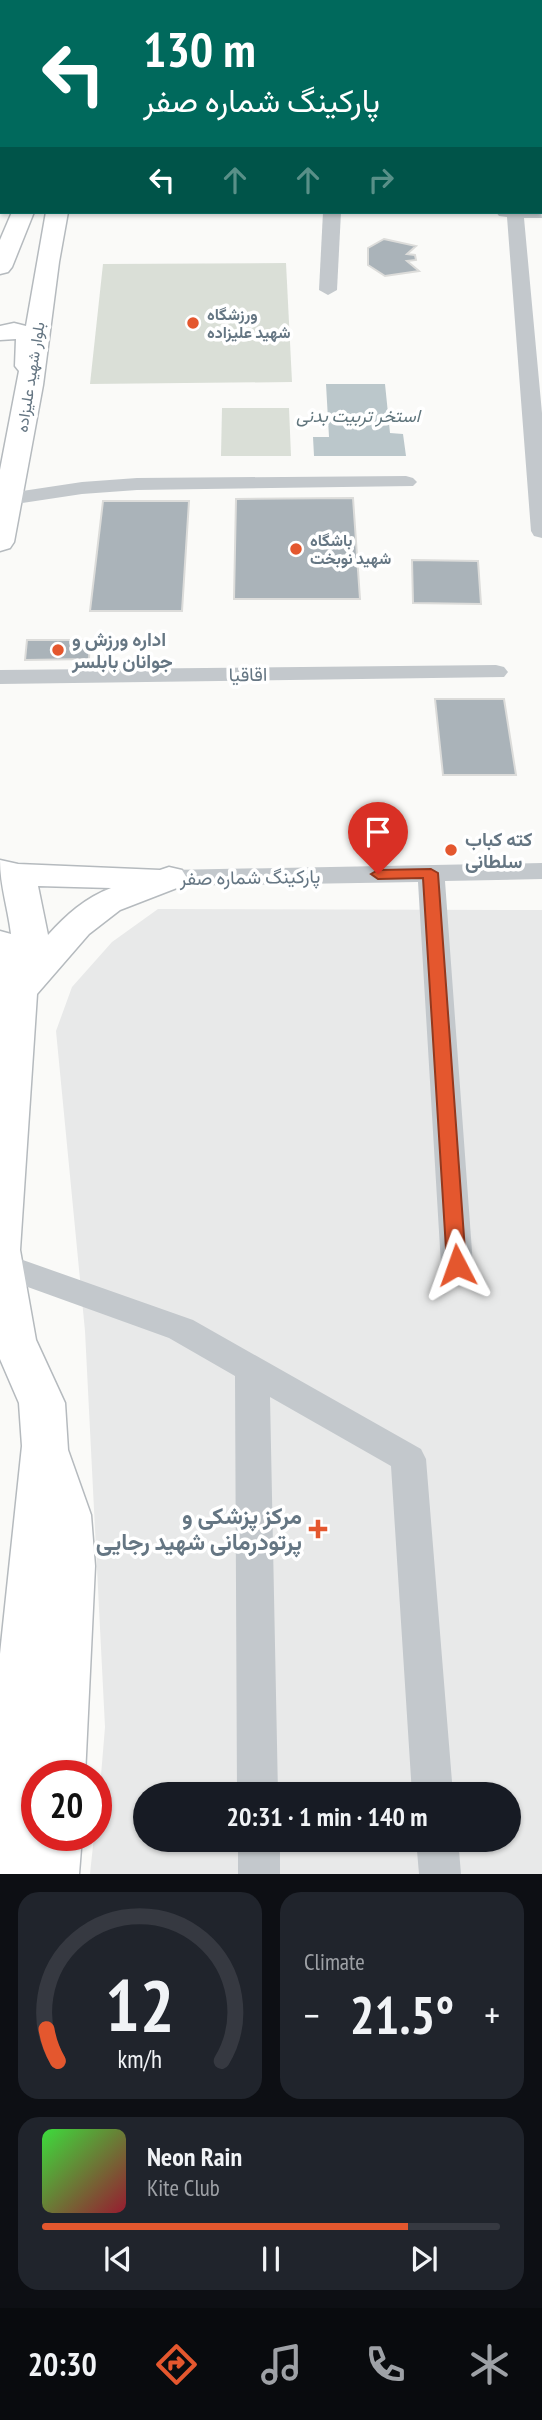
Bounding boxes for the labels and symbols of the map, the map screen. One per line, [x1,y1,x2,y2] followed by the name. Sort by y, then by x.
[207,304,291,343] place label: ورزشگاه شهید علیزاده
[185,315,201,331] marker: ورزشگاه شهید علیزاده
[11,320,50,434] street label: بلوار شهید علیزاده
[296,404,422,427] water label: استخر تربیت بدنی
[310,530,391,569] place label: باشگاه شهید نوبخت
[288,541,304,557] marker: باشگاه شهید نوبخت
[71,627,173,674] place label: اداره ورزش و جوانان بابلسر
[50,642,66,658] marker: اداره ورزش و جوانان بابلسر
[228,662,268,686] street label: اقاقیا
[348,802,408,874] pin
[465,827,533,873] place label: کته کباب سلطانی
[443,842,459,858] marker: کته کباب سلطانی
[178,864,321,892] street label: پارکینگ شماره صفر
[420,1228,494,1302] position arrow
[96,1501,302,1558] place label: مرکز پزشکی و پرتودرمانی شهید رجایی
[308,1519,328,1539] marker: مرکز پزشکی و پرتودرمانی شهید رجایی
[21,1760,112,1851] speed limit sign: 20

